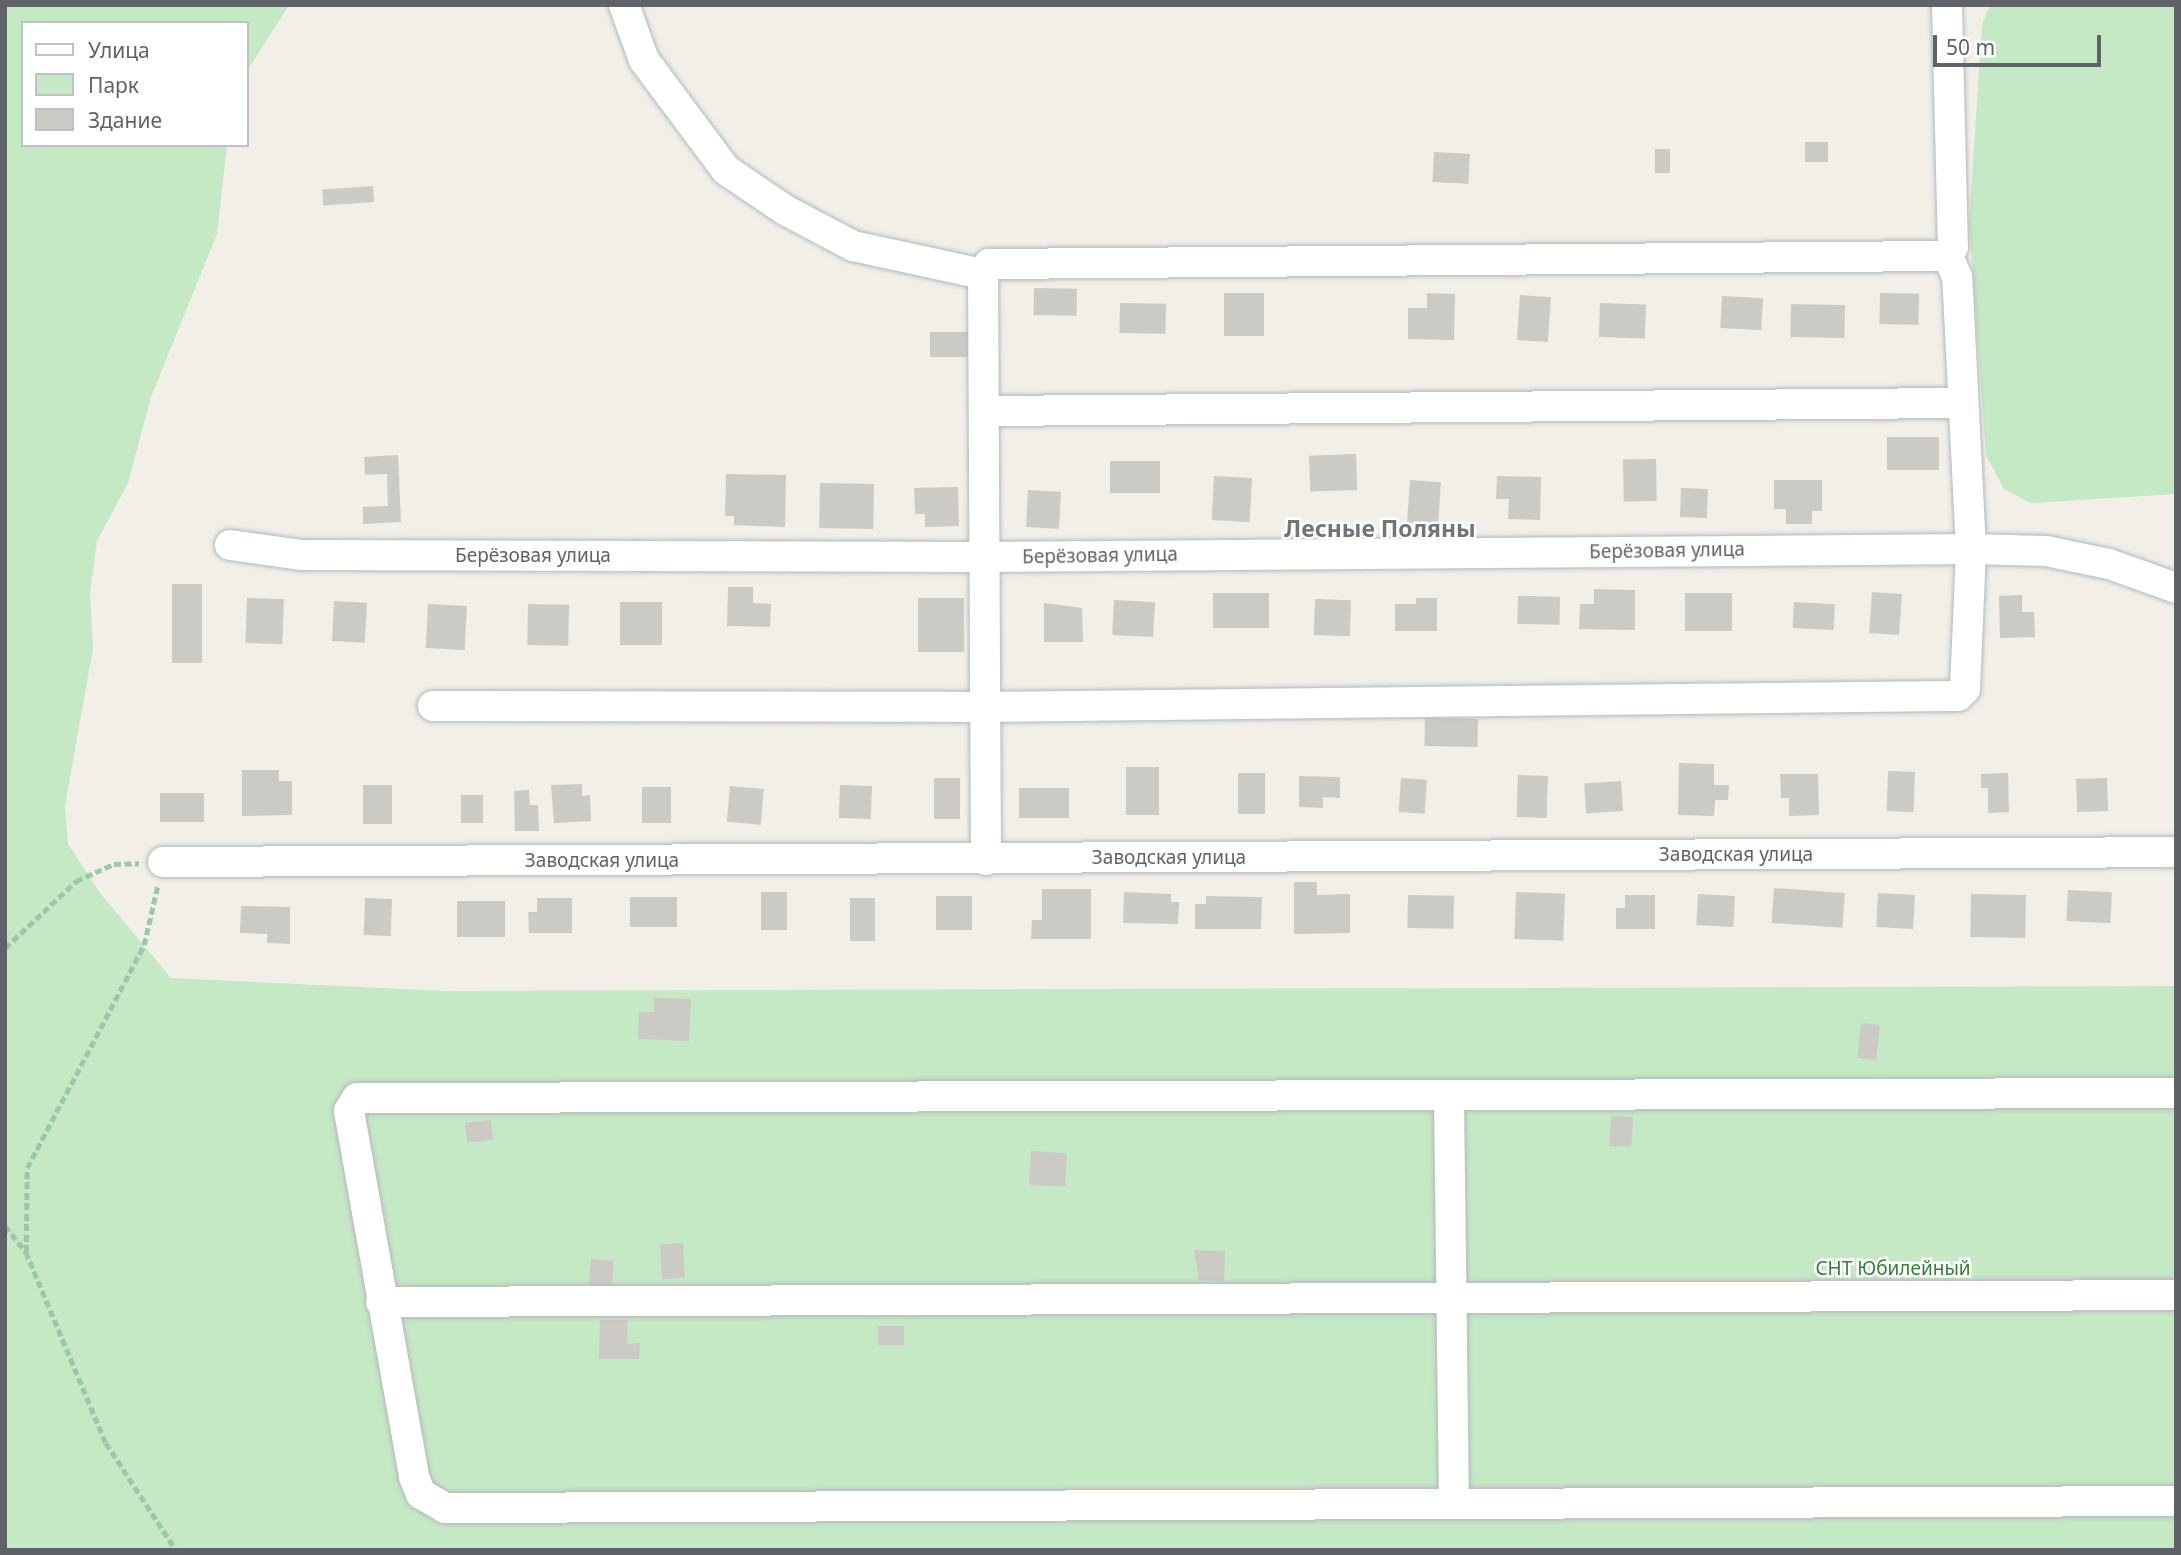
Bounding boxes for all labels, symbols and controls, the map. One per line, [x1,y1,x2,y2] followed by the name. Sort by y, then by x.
[21,21,248,147] legend
[1936,21,2104,65] scale bar
[1946,33,1995,61] text: 50 m
[88,36,150,64] text: Улица
[88,71,139,99] text: Парк
[88,106,162,134] text: Здание
[1284,514,1476,542] district label: Лесные Поляны
[1589,538,1745,564] street label: Берёзовая улица
[1022,543,1178,569] street label: Берёзовая улица
[455,545,611,567] street label: Берёзовая улица
[1659,844,1813,866] street label: Заводская улица
[1092,847,1246,869] street label: Заводская улица
[525,850,679,872] street label: Заводская улица
[1815,1258,1971,1280] park label: СНТ Юбилейный

